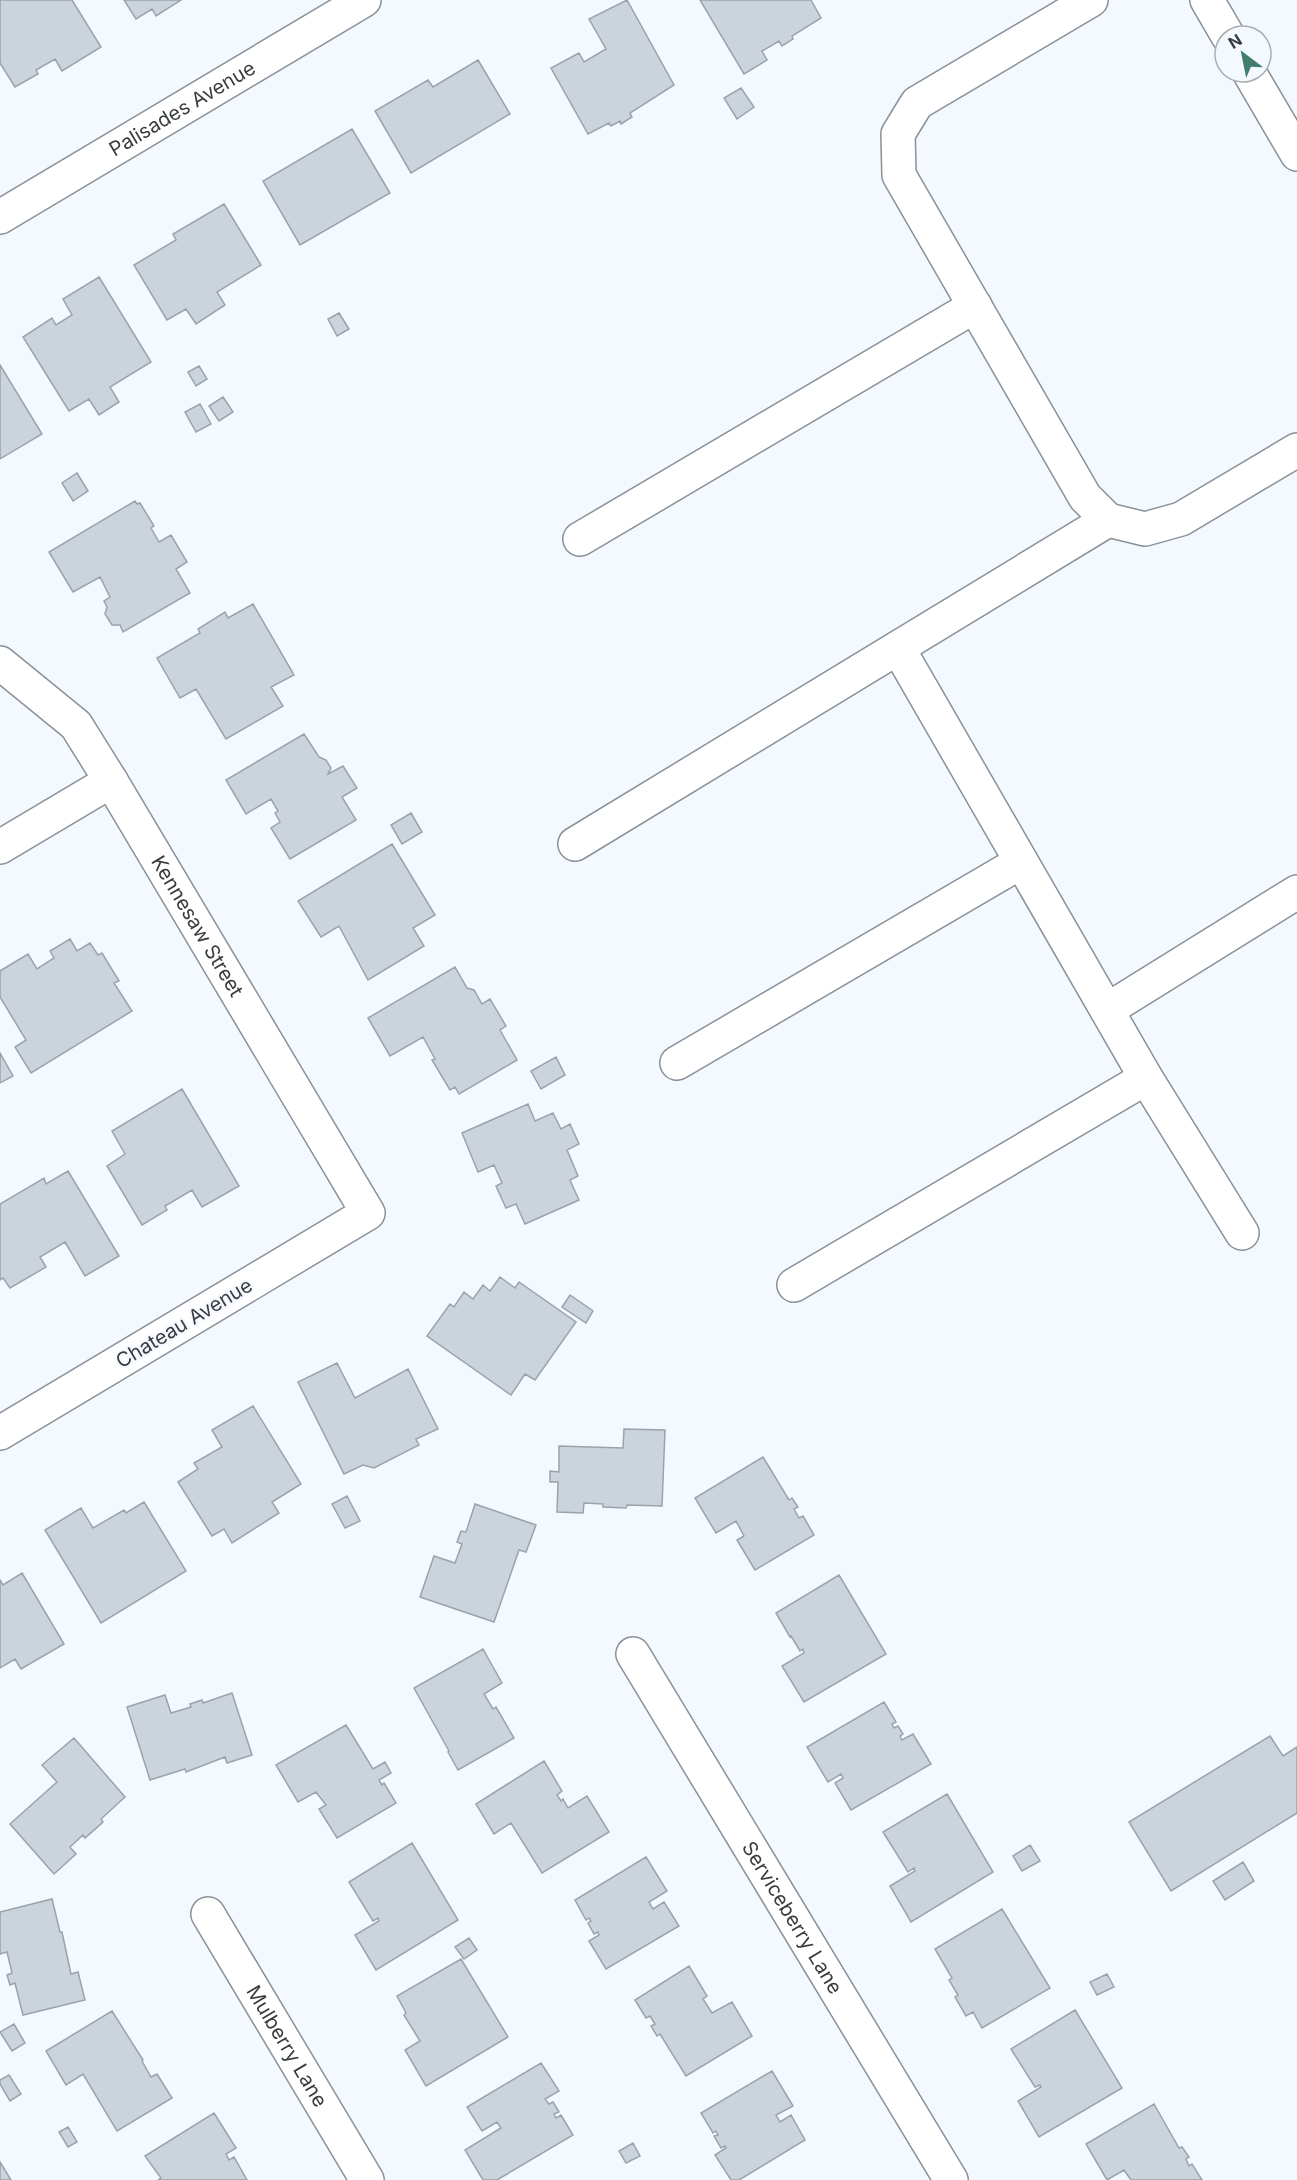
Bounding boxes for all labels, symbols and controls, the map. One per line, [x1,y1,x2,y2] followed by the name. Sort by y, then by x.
[1213,24,1273,84] north arrow
[1225,30,1246,53] text: N
[105,56,260,161] street label: Palisades Avenue
[146,851,249,1001] street label: Kennesaw Street
[111,1273,257,1373] street label: Chateau Avenue
[737,1837,848,1998] street label: Serviceberry Lane
[241,1981,333,2111] street label: Mulberry Lane

